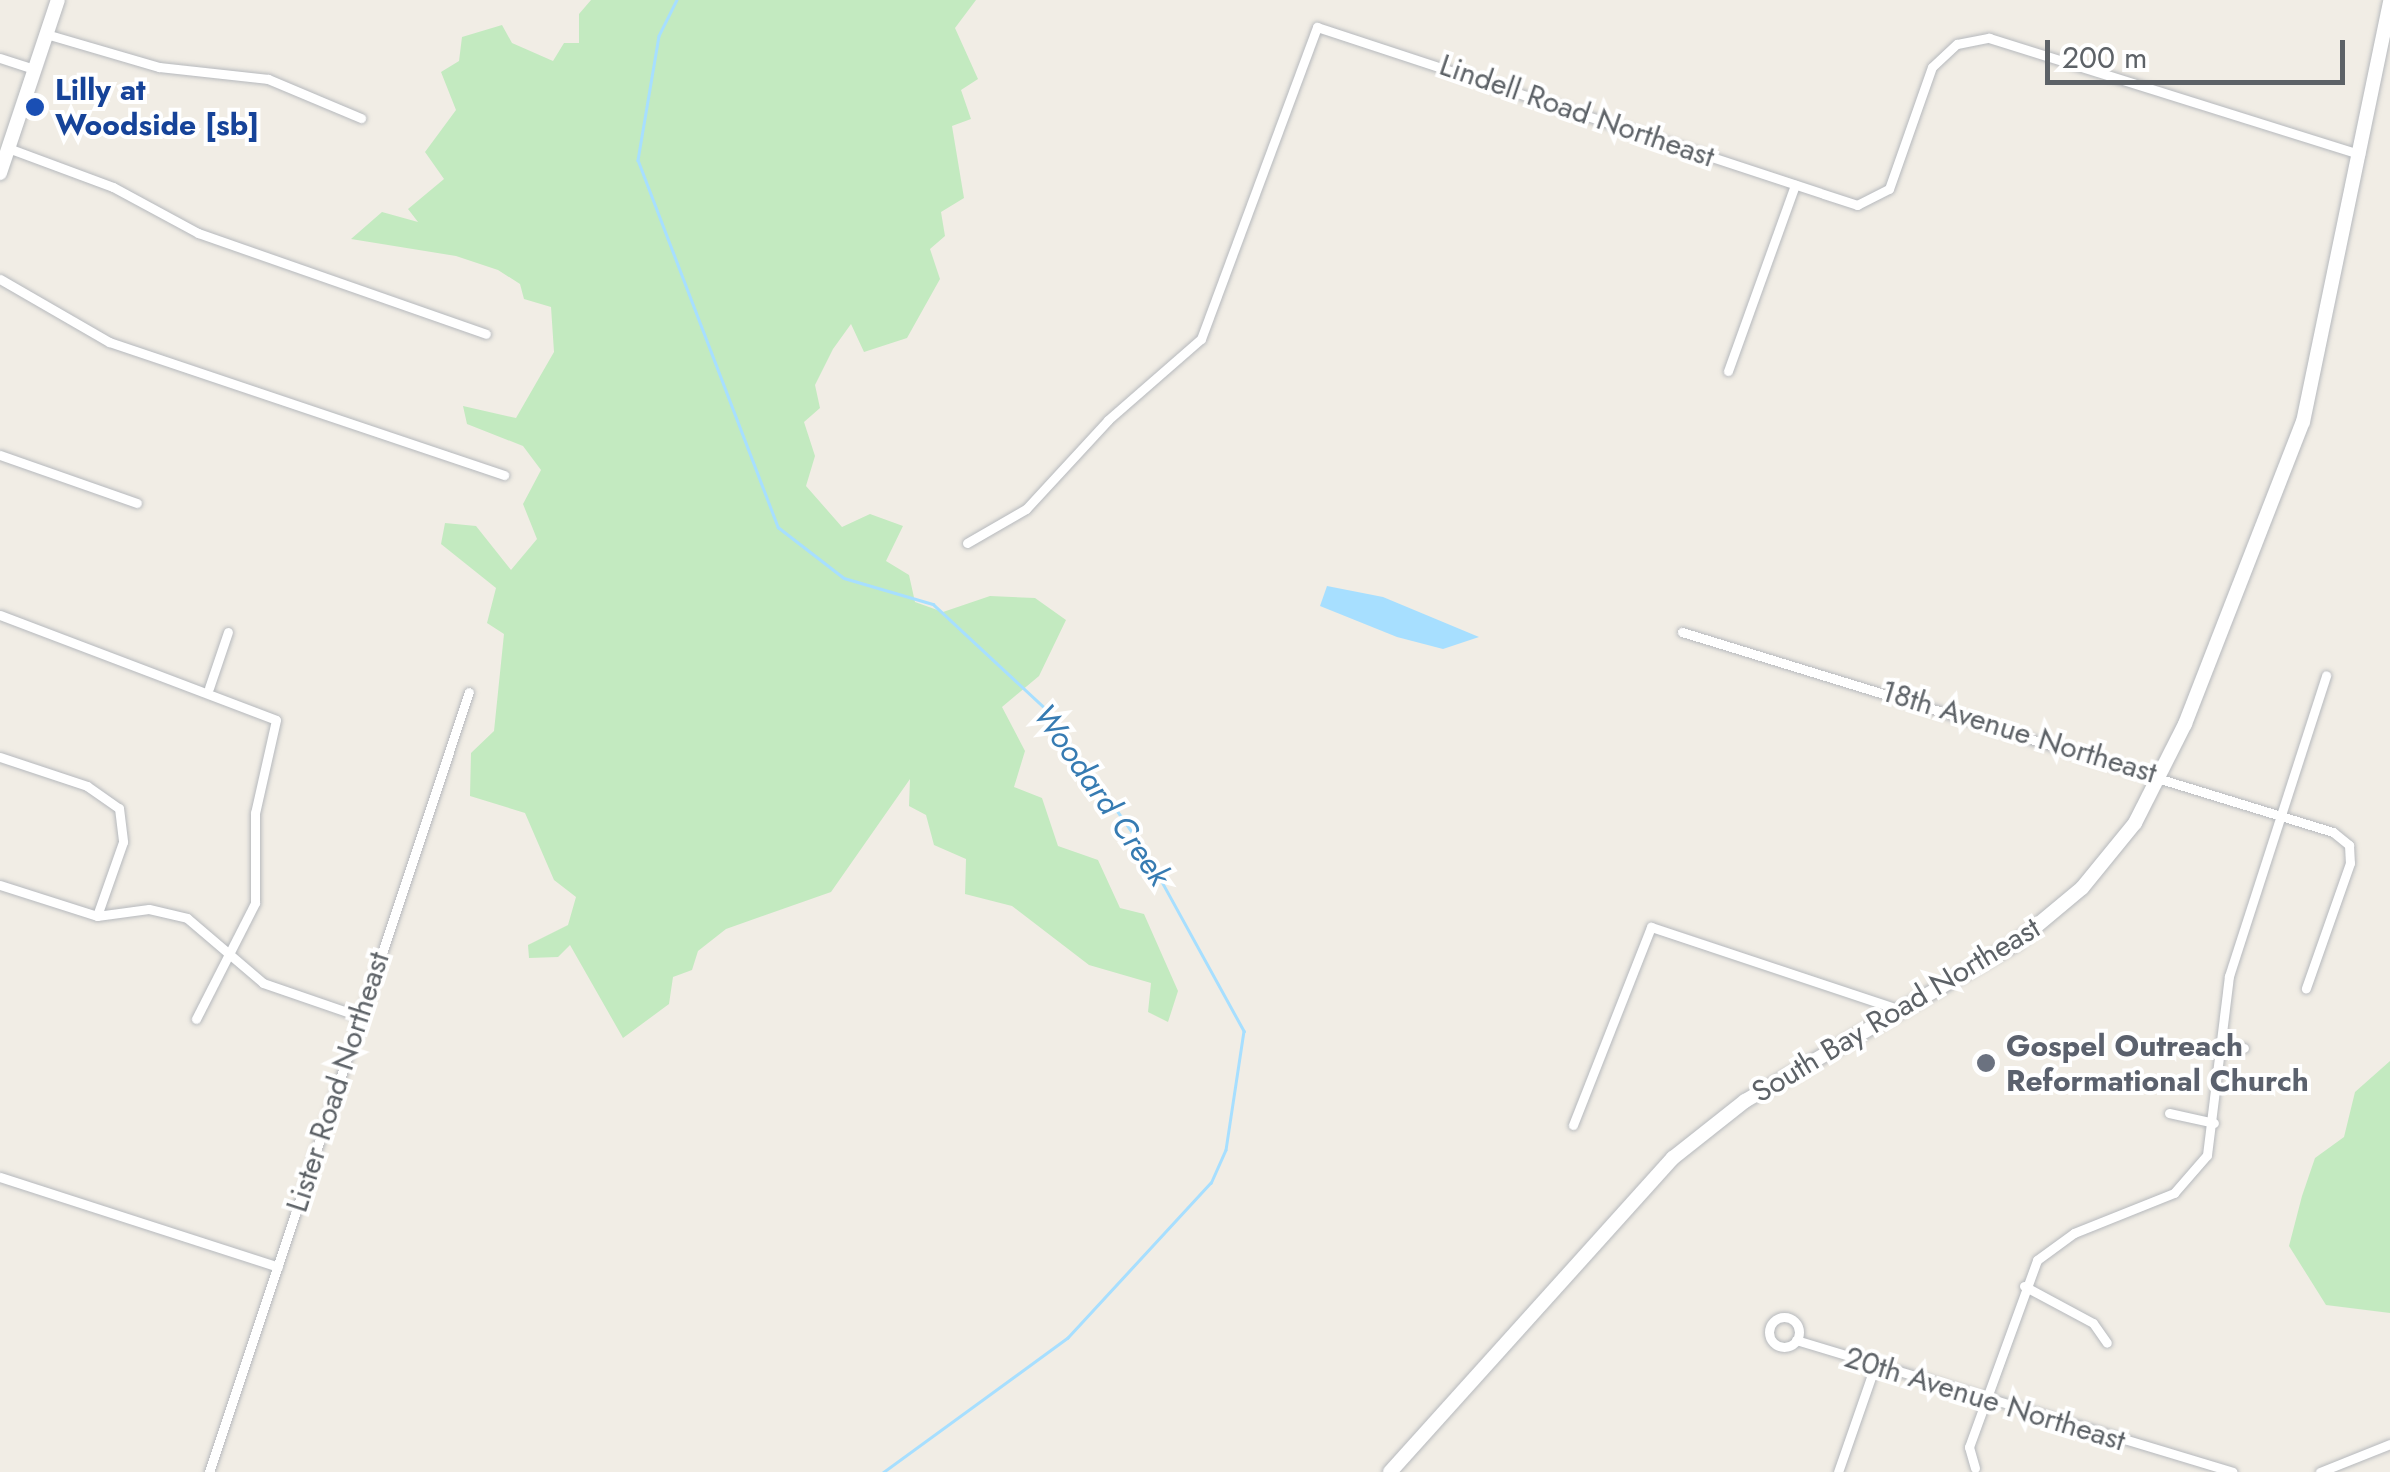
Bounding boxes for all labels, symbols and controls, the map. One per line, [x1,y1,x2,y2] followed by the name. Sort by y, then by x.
[2050,20,2350,82] scale bar
[2062,36,2147,79] text: 200 m
[1435,47,1719,175] street label: Lindell Road Northeast
[55,72,259,142] place label: Lilly at Woodside [sb]
[24,96,46,118] marker: Lilly at Woodside [sb]
[1877,673,2161,791] street label: 18th Avenue Northeast
[1025,697,1179,893] water label: Woodard Creek
[1746,910,2046,1110] street label: South Bay Road Northeast
[279,948,397,1216] street label: Lister Road Northeast
[2006,1028,2309,1098] place label: Gospel Outreach Reformational Church
[1975,1052,1997,1074] marker: Gospel Outreach Reformational Church
[1840,1339,2130,1459] street label: 20th Avenue Northeast

